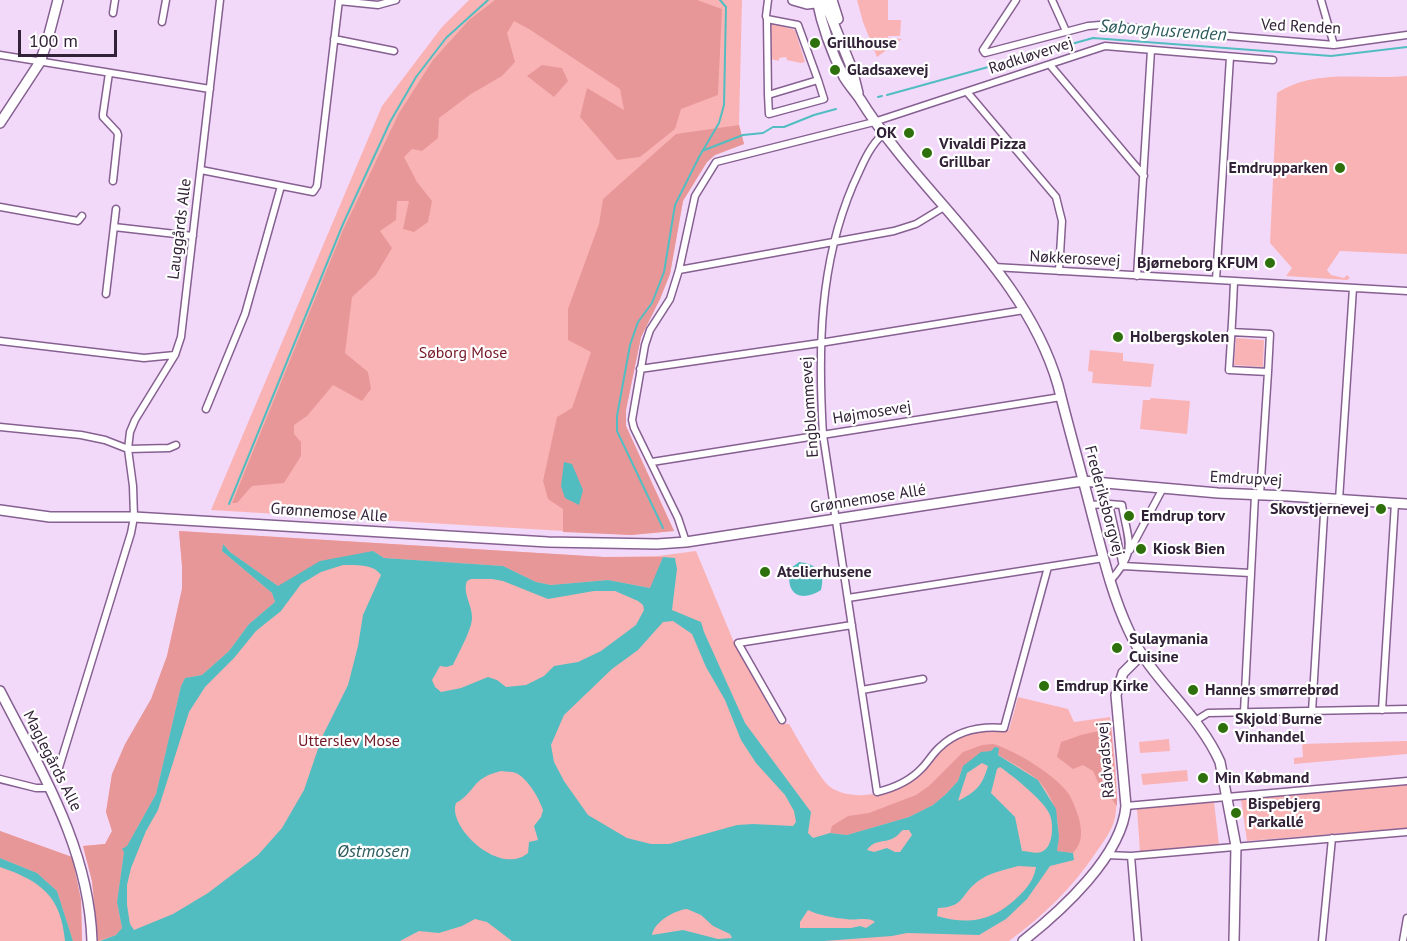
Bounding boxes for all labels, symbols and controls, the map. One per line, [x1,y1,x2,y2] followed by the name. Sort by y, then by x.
[1260,15,1342,39] street label: Ved Renden
[1099,16,1227,46] water label: Søborghusrenden
[21,18,120,56] scale bar
[29,29,78,52] text: 100 m
[827,33,897,53] place label: Grillhouse
[986,33,1076,79] street label: Rødkløvervej
[808,36,822,50] marker: Grillhouse
[847,60,929,80] place label: Gladsaxevej
[828,63,842,77] marker: Gladsaxevej
[876,123,897,143] place label: OK
[902,126,916,140] marker: OK
[939,134,1026,172] place label: Vivaldi Pizza Grillbar
[920,146,934,160] marker: Vivaldi Pizza Grillbar
[1229,158,1328,178] place label: Emdrupparken
[1333,161,1347,175] marker: Emdrupparken
[164,177,196,281] street label: Lauggårds Alle
[1029,247,1121,271] street label: Nøkkerosevej
[1137,253,1258,273] place label: Bjørneborg KFUM
[1263,256,1277,270] marker: Bjørneborg KFUM
[1130,327,1229,347] place label: Holbergskolen
[1111,330,1125,344] marker: Holbergskolen
[419,343,507,363] park label: Søborg Mose
[797,356,823,458] street label: Engblommevej
[831,397,913,429] street label: Højmosevej
[1080,444,1128,558] street label: Frederiksborgvej
[1209,468,1283,490] street label: Emdrupvej
[809,480,927,518] street label: Grønnemose Allé
[270,499,388,527] street label: Grønnemose Alle
[1270,499,1369,519] place label: Skovstjernevej
[1374,502,1388,516] marker: Skovstjernevej
[1141,506,1225,526] place label: Emdrup torv
[1122,509,1136,523] marker: Emdrup torv
[1153,539,1225,559] place label: Kiosk Bien
[1134,542,1148,556] marker: Kiosk Bien
[777,562,872,582] place label: Atelierhusene
[758,565,772,579] marker: Atelierhusene
[1129,629,1208,667] place label: Sulaymania Cuisine
[1110,641,1124,655] marker: Sulaymania Cuisine
[1056,676,1148,696] place label: Emdrup Kirke
[1037,679,1051,693] marker: Emdrup Kirke
[1205,680,1339,700] place label: Hannes smørrebrød
[1186,683,1200,697] marker: Hannes smørrebrød
[18,708,86,814] street label: Maglegårds Alle
[1235,709,1322,747] place label: Skjold Burne Vinhandel
[1093,721,1119,799] street label: Rådvadsvej
[1216,721,1230,735] marker: Skjold Burne Vinhandel
[298,731,400,751] park label: Utterslev Mose
[1215,768,1309,788] place label: Min Købmand
[1196,771,1210,785] marker: Min Købmand
[1248,794,1320,832] place label: Bispebjerg Parkallé
[1229,806,1243,820] marker: Bispebjerg Parkallé
[337,841,409,863] water label: Østmosen

